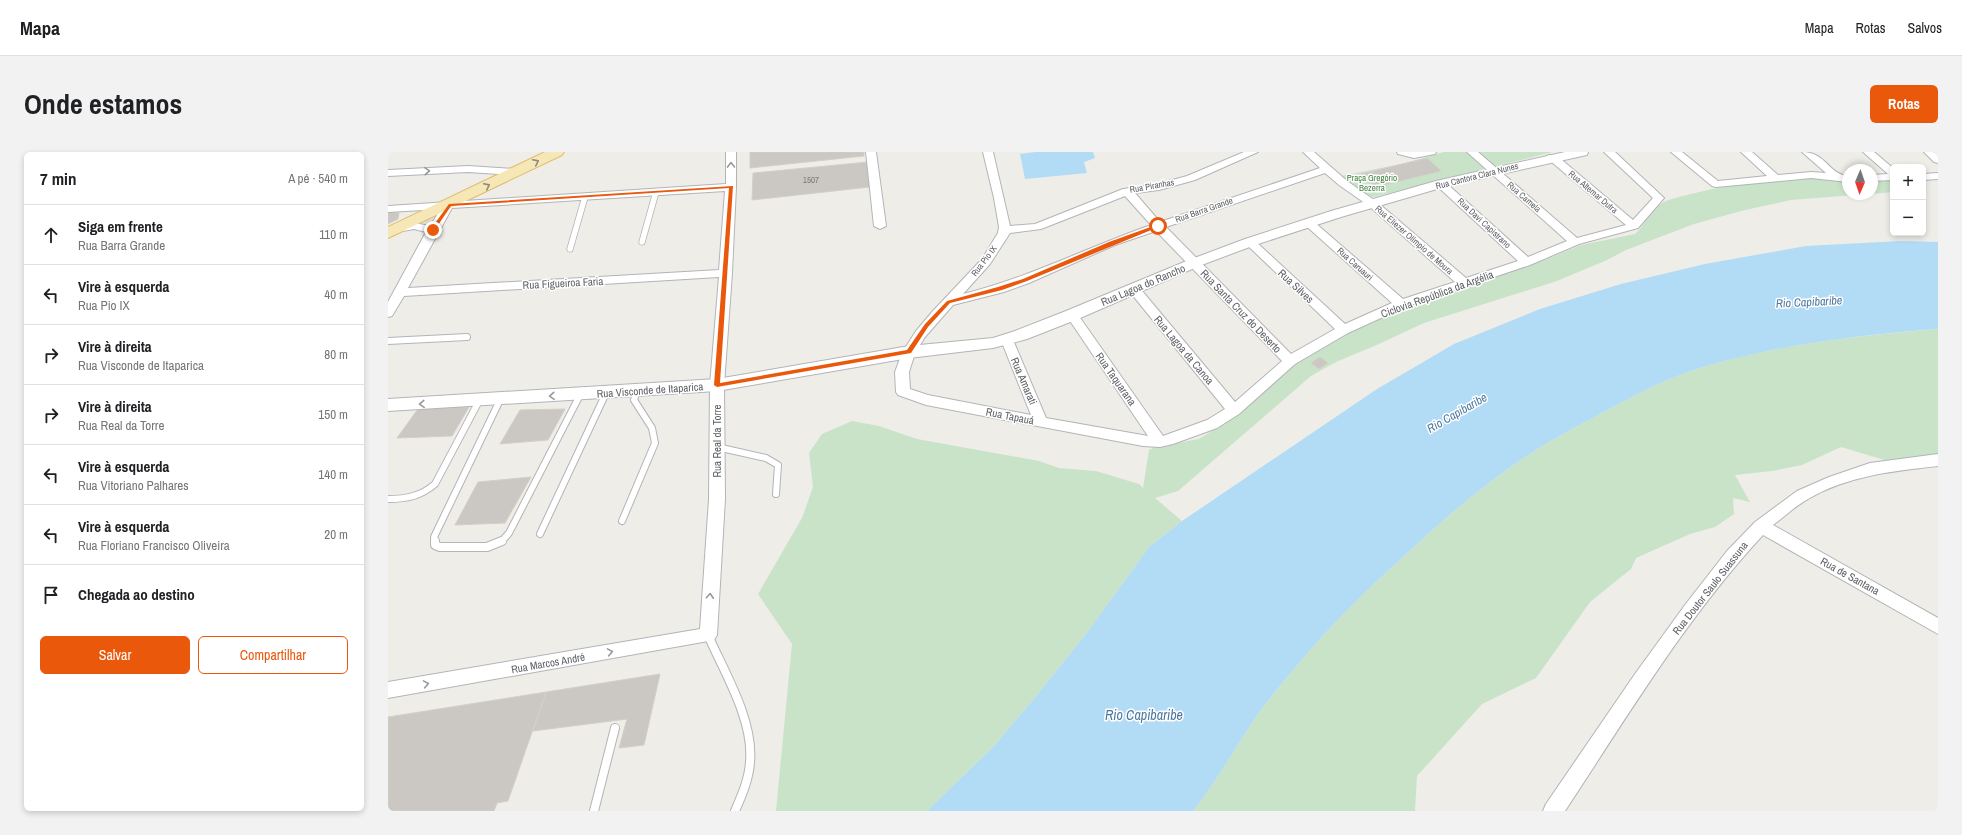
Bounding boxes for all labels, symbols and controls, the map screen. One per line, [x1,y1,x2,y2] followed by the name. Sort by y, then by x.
[20,15,60,41] text: Mapa
[1805,19,1834,37] text: Mapa
[1856,19,1886,37] text: Rotas
[1908,19,1942,37] text: Salvos
[24,85,182,123] text: Onde estamos
[1870,85,1938,123] button: Rotas
[532,159,539,167] one-way arrow
[1434,160,1520,192] street label: Rua Cantora Clara Nunes
[727,162,735,168] one-way arrow
[1842,164,1878,200] north arrow
[1890,164,1926,236] map controls
[1890,164,1926,200] button: +
[424,166,430,175] one-way arrow
[40,167,76,190] text: 7 min
[1566,168,1620,216] street label: Rua Altemar Dutra
[288,170,348,187] text: A pé · 540 m
[1347,172,1397,194] park label: Praça Gregório Bezerra
[803,174,819,186] house number: 1507
[1129,176,1176,196] street label: Rua Piranhas
[1505,179,1543,215] street label: Rua Camela
[482,184,490,191] one-way arrow
[1174,195,1234,225] street label: Rua Barra Grande
[1455,195,1513,251] street label: Rua Davi Capistrano
[1890,200,1926,236] button: −
[1372,203,1456,277] street label: Rua Eliezer Olímpio de Moura
[78,216,163,237] text: Siga em frente
[1149,217,1167,235] route start
[424,221,442,239] route end
[40,224,62,246] icon: ahead
[319,226,348,243] text: 110 m
[78,237,165,254] text: Rua Barra Grande
[968,243,1000,279] street label: Rua Pio IX
[1335,245,1375,283] street label: Rua Caruauri
[1099,261,1187,309] street label: Rua Lagoa do Rancho
[1197,266,1285,356] street label: Rua Santa Cruz do Deserto
[1275,266,1317,306] street label: Rua Silves
[1379,267,1495,321] street label: Ciclovia República da Argélia
[522,274,604,292] street label: Rua Figueiroa Faria
[78,276,169,297] text: Vire à esquerda
[40,284,62,306] icon: left
[324,286,348,303] text: 40 m
[1775,292,1843,312] water label: Rio Capibaribe
[78,297,130,314] text: Rua Pio IX
[1151,313,1217,387] street label: Rua Lagoa da Canoa
[78,336,152,357] text: Vire à direita
[40,344,62,366] icon: right
[324,346,348,363] text: 80 m
[1093,350,1139,408] street label: Rua Taquarana
[1008,355,1040,407] street label: Rua Amarati
[78,357,204,374] text: Rua Visconde de Itaparica
[596,379,704,401] street label: Rua Visconde de Itaparica
[1424,389,1490,437] water label: Rio Capibaribe
[549,392,555,401] one-way arrow
[78,396,152,417] text: Vire à direita
[419,399,425,408] one-way arrow
[40,404,62,426] icon: right
[710,404,724,478] street label: Rua Real da Torre
[985,404,1035,428] street label: Rua Tapauá
[318,406,348,423] text: 150 m
[78,417,164,434] text: Rua Real da Torre
[78,456,169,477] text: Vire à esquerda
[40,464,62,486] icon: left
[318,466,348,483] text: 140 m
[78,477,189,494] text: Rua Vitoriano Palhares
[78,516,169,537] text: Vire à esquerda
[40,524,62,546] icon: left
[324,526,348,543] text: 20 m
[78,537,230,554] text: Rua Floriano Francisco Oliveira
[1669,539,1751,637] street label: Rua Doutor Saulo Suassuna
[1818,554,1882,598] street label: Rua de Santana
[40,584,62,606] icon: arrive
[78,584,195,605] text: Chegada ao destino
[706,593,715,599] one-way arrow
[40,636,190,674] button: Salvar
[198,636,348,674] button: Compartilhar
[607,648,613,657] one-way arrow
[510,650,586,676] street label: Rua Marcos André
[423,680,430,689] one-way arrow
[1105,706,1183,724] water label: Rio Capibaribe

